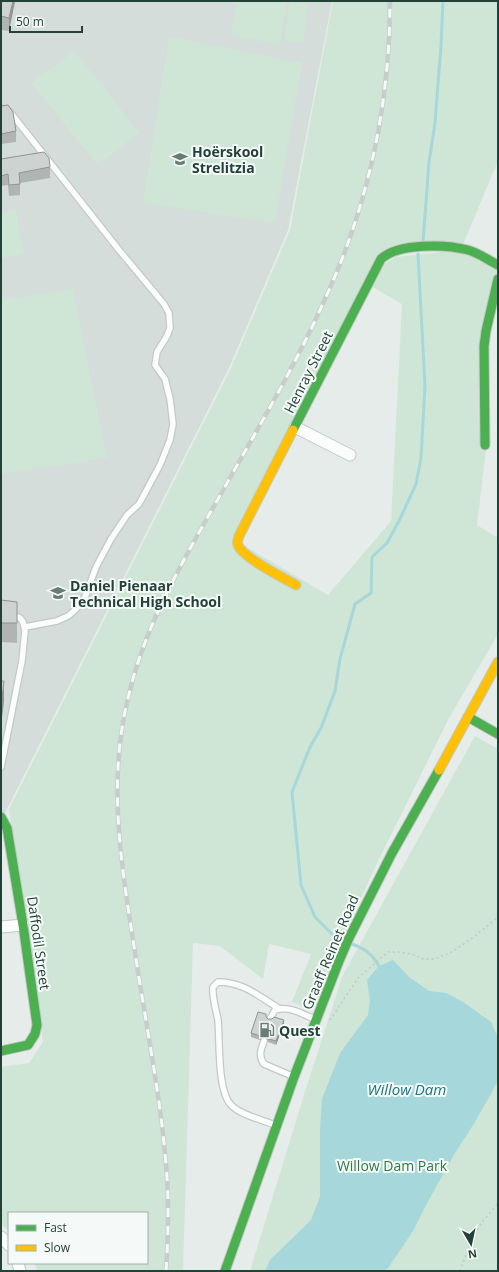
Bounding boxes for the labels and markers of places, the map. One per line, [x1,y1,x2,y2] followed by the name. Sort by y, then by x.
[192,142,263,177] place label: Hoërskool Strelitzia
[171,150,189,168] school or university icon: Hoërskool Strelitzia
[70,576,221,611] place label: Daniel Pienaar Technical High School
[49,584,67,602] school or university icon: Daniel Pienaar Technical High School
[258,1021,276,1039] fuel station icon: Quest
[279,1021,321,1040] place label: Quest

